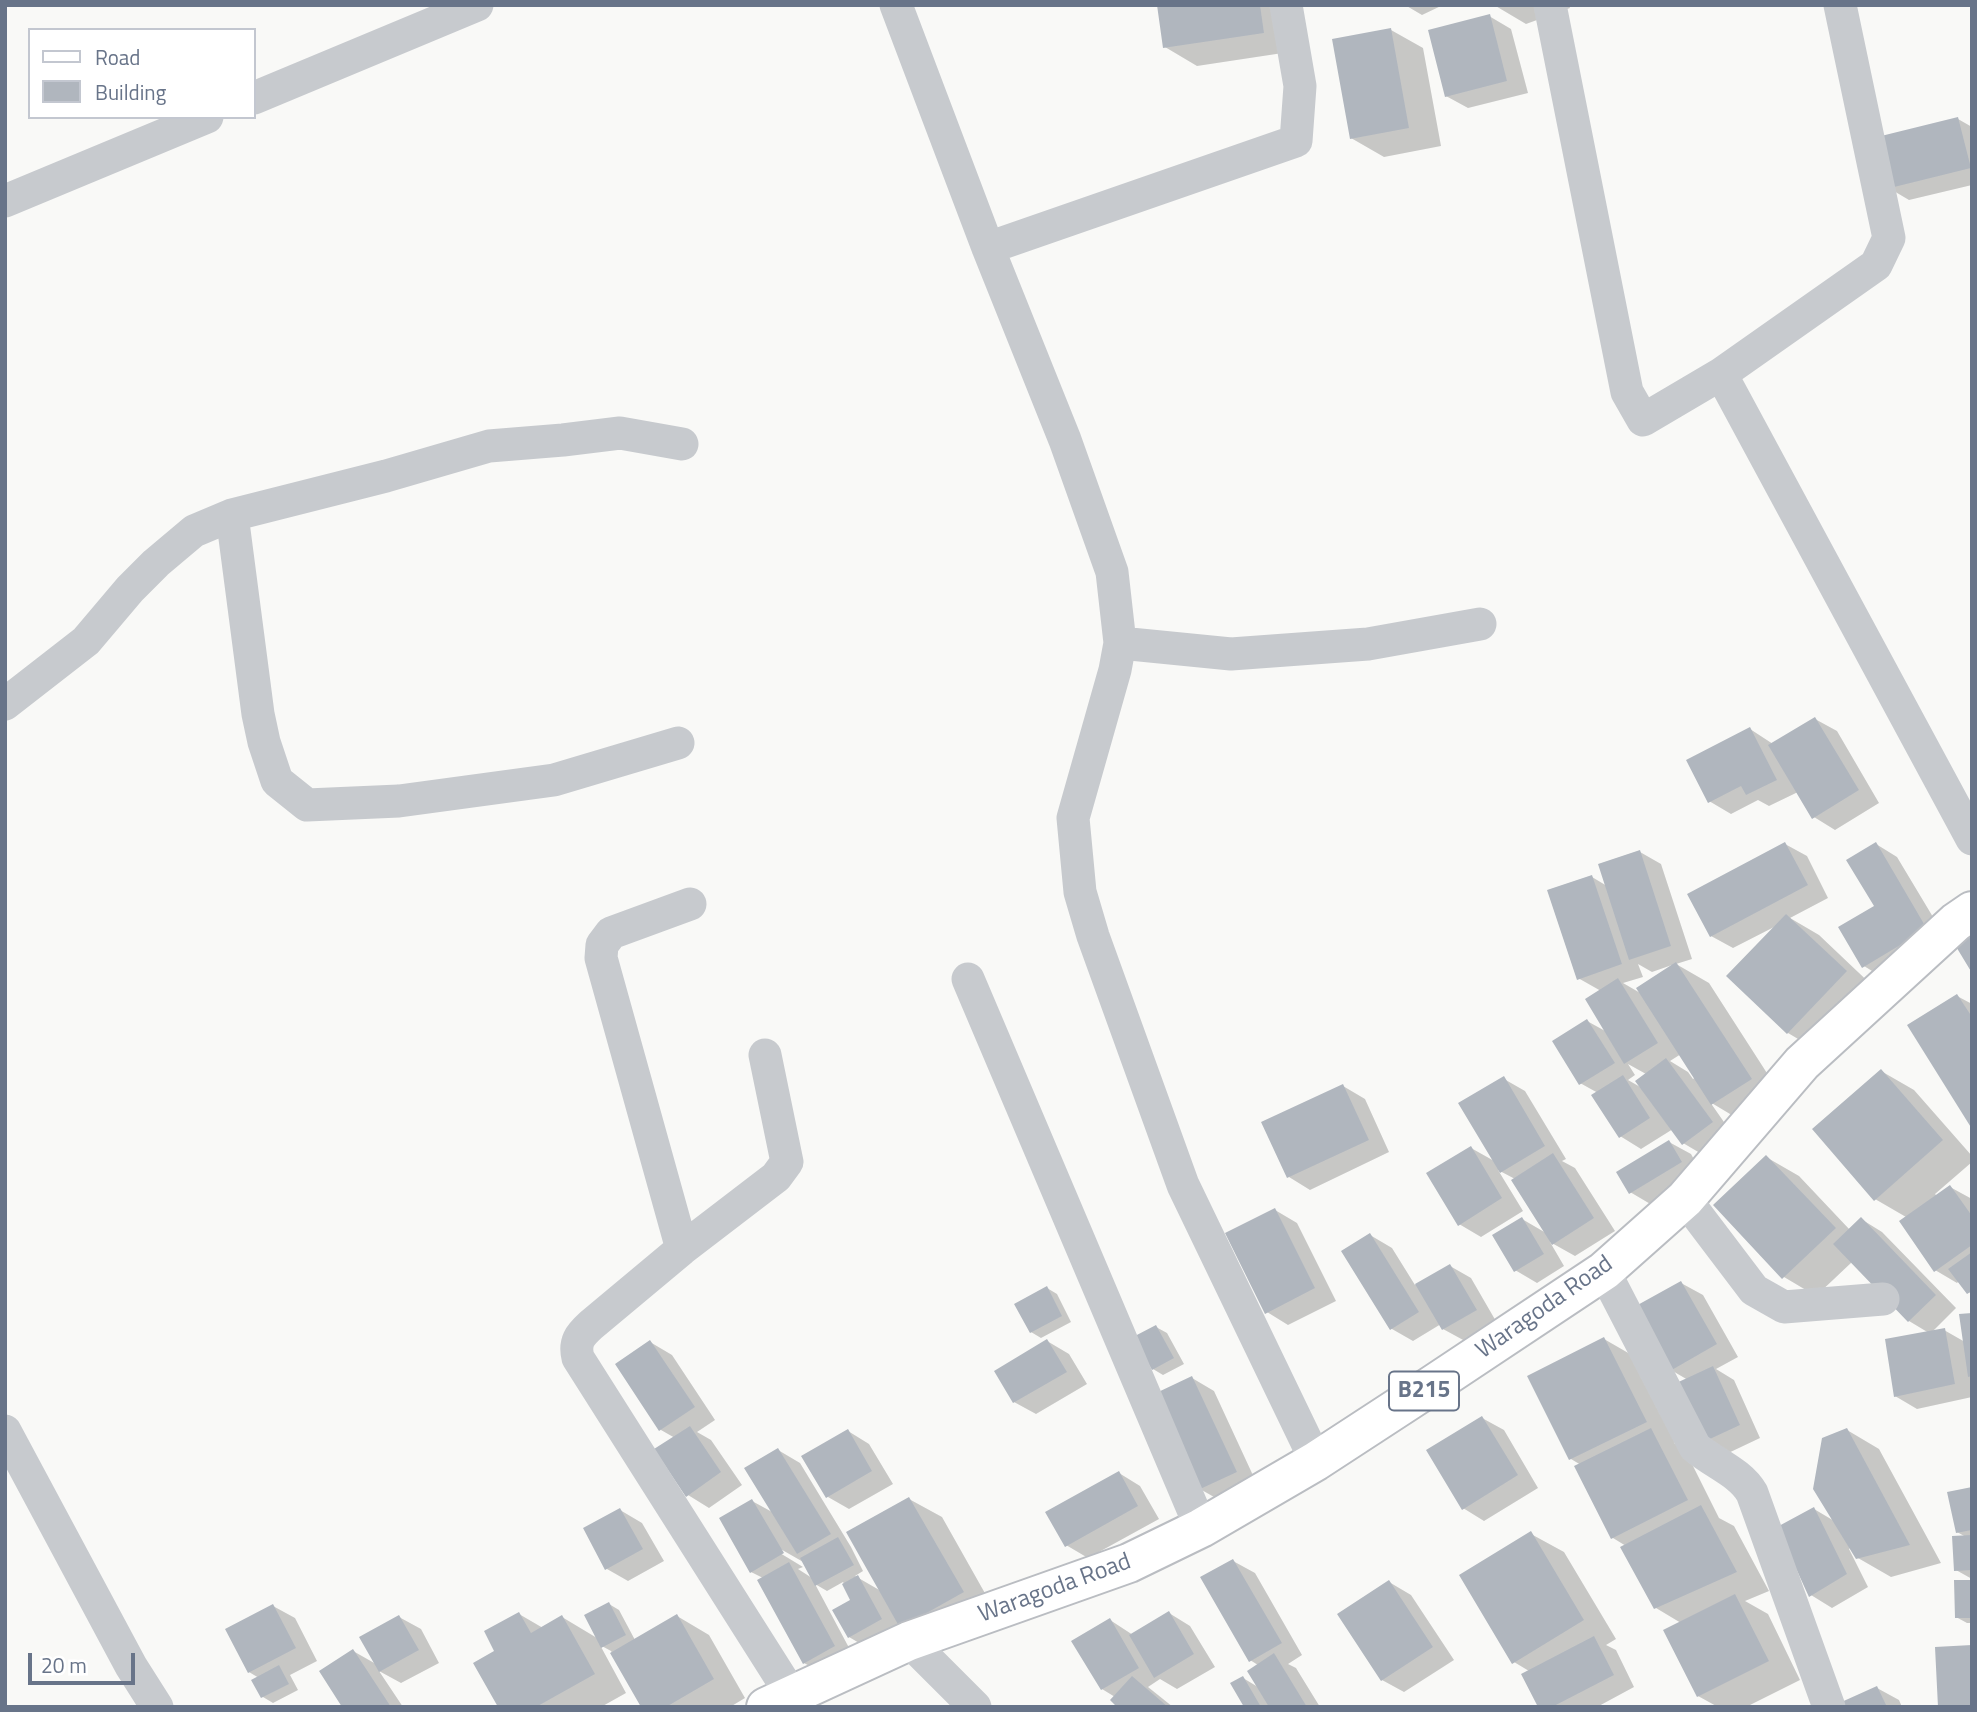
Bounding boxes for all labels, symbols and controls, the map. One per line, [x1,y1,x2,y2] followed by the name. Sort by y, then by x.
[28,28,256,119] legend
[95,41,140,73] text: Road
[95,76,166,108] text: Building
[1471,1250,1619,1366] street label: Waragoda Road
[1389,1372,1459,1410] road number: B215
[975,1548,1135,1630] street label: Waragoda Road
[32,1638,138,1682] scale bar
[41,1649,87,1681] text: 20 m

